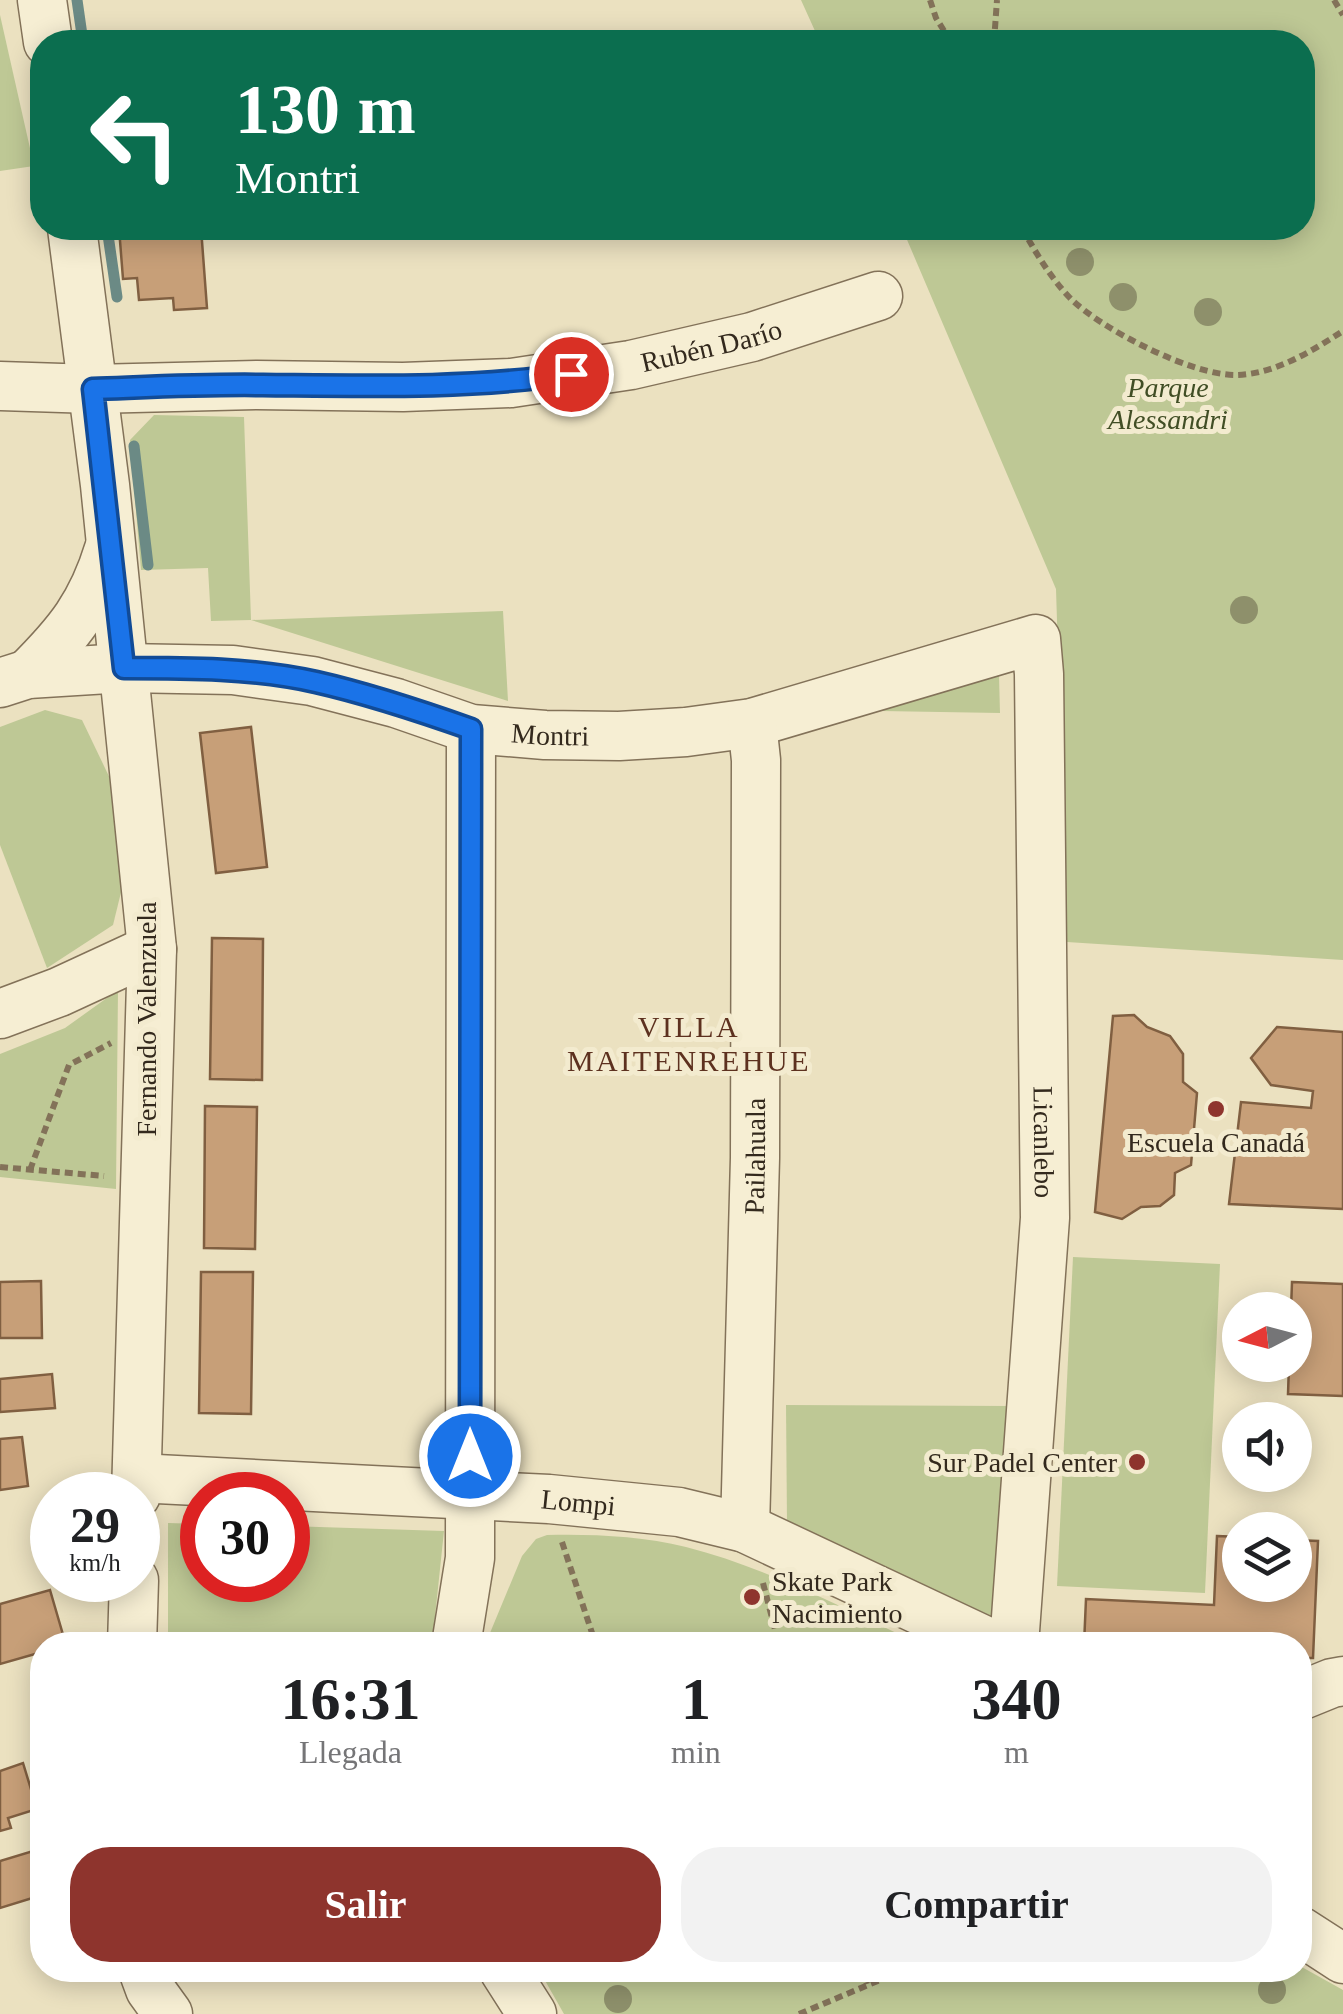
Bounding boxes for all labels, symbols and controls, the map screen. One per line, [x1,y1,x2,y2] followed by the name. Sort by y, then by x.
[70,70,200,200] icon: left
[235,71,416,148] text: 130 m
[235,153,360,203] text: Montri
[638,313,786,378] street label: Rubén Darío
[529,332,614,417] pin
[544,347,599,402] icon: arrive
[1106,372,1228,435] park label: Parque Alessandri
[510,717,589,751] street label: Montri
[131,901,162,1137] street label: Fernando Valenzuela
[567,1010,811,1077] district label: VILLA MAITENREHUE
[1028,1086,1060,1198] street label: Licanlebo
[738,1097,771,1215] street label: Pailahuala
[1205,1098,1227,1120] marker: Escuela Canadá
[1127,1127,1306,1158] place label: Escuela Canadá
[1222,1292,1312,1382] north arrow
[1222,1292,1312,1602] map controls
[1222,1402,1312,1492] button: sound
[418,1404,522,1508] position arrow
[927,1447,1118,1478] place label: Sur Padel Center
[1126,1451,1148,1473] marker: Sur Padel Center
[180,1472,310,1602] speed limit sign: 30
[540,1483,617,1521] street label: Lompi
[70,1497,120,1553] text: 29
[1222,1512,1312,1602] button: layers
[69,1549,121,1576] text: km/h
[772,1566,903,1629] place label: Skate Park Nacimiento
[741,1586,763,1608] marker: Skate Park Nacimiento
[281,1666,421,1732] text: 16:31
[681,1666,711,1732] text: 1
[971,1666,1061,1732] text: 340
[299,1734,402,1770] text: Llegada
[671,1734,721,1770] text: min
[1004,1734,1029,1770] text: m
[70,1847,661,1962] button: Salir
[681,1847,1272,1962] button: Compartir

